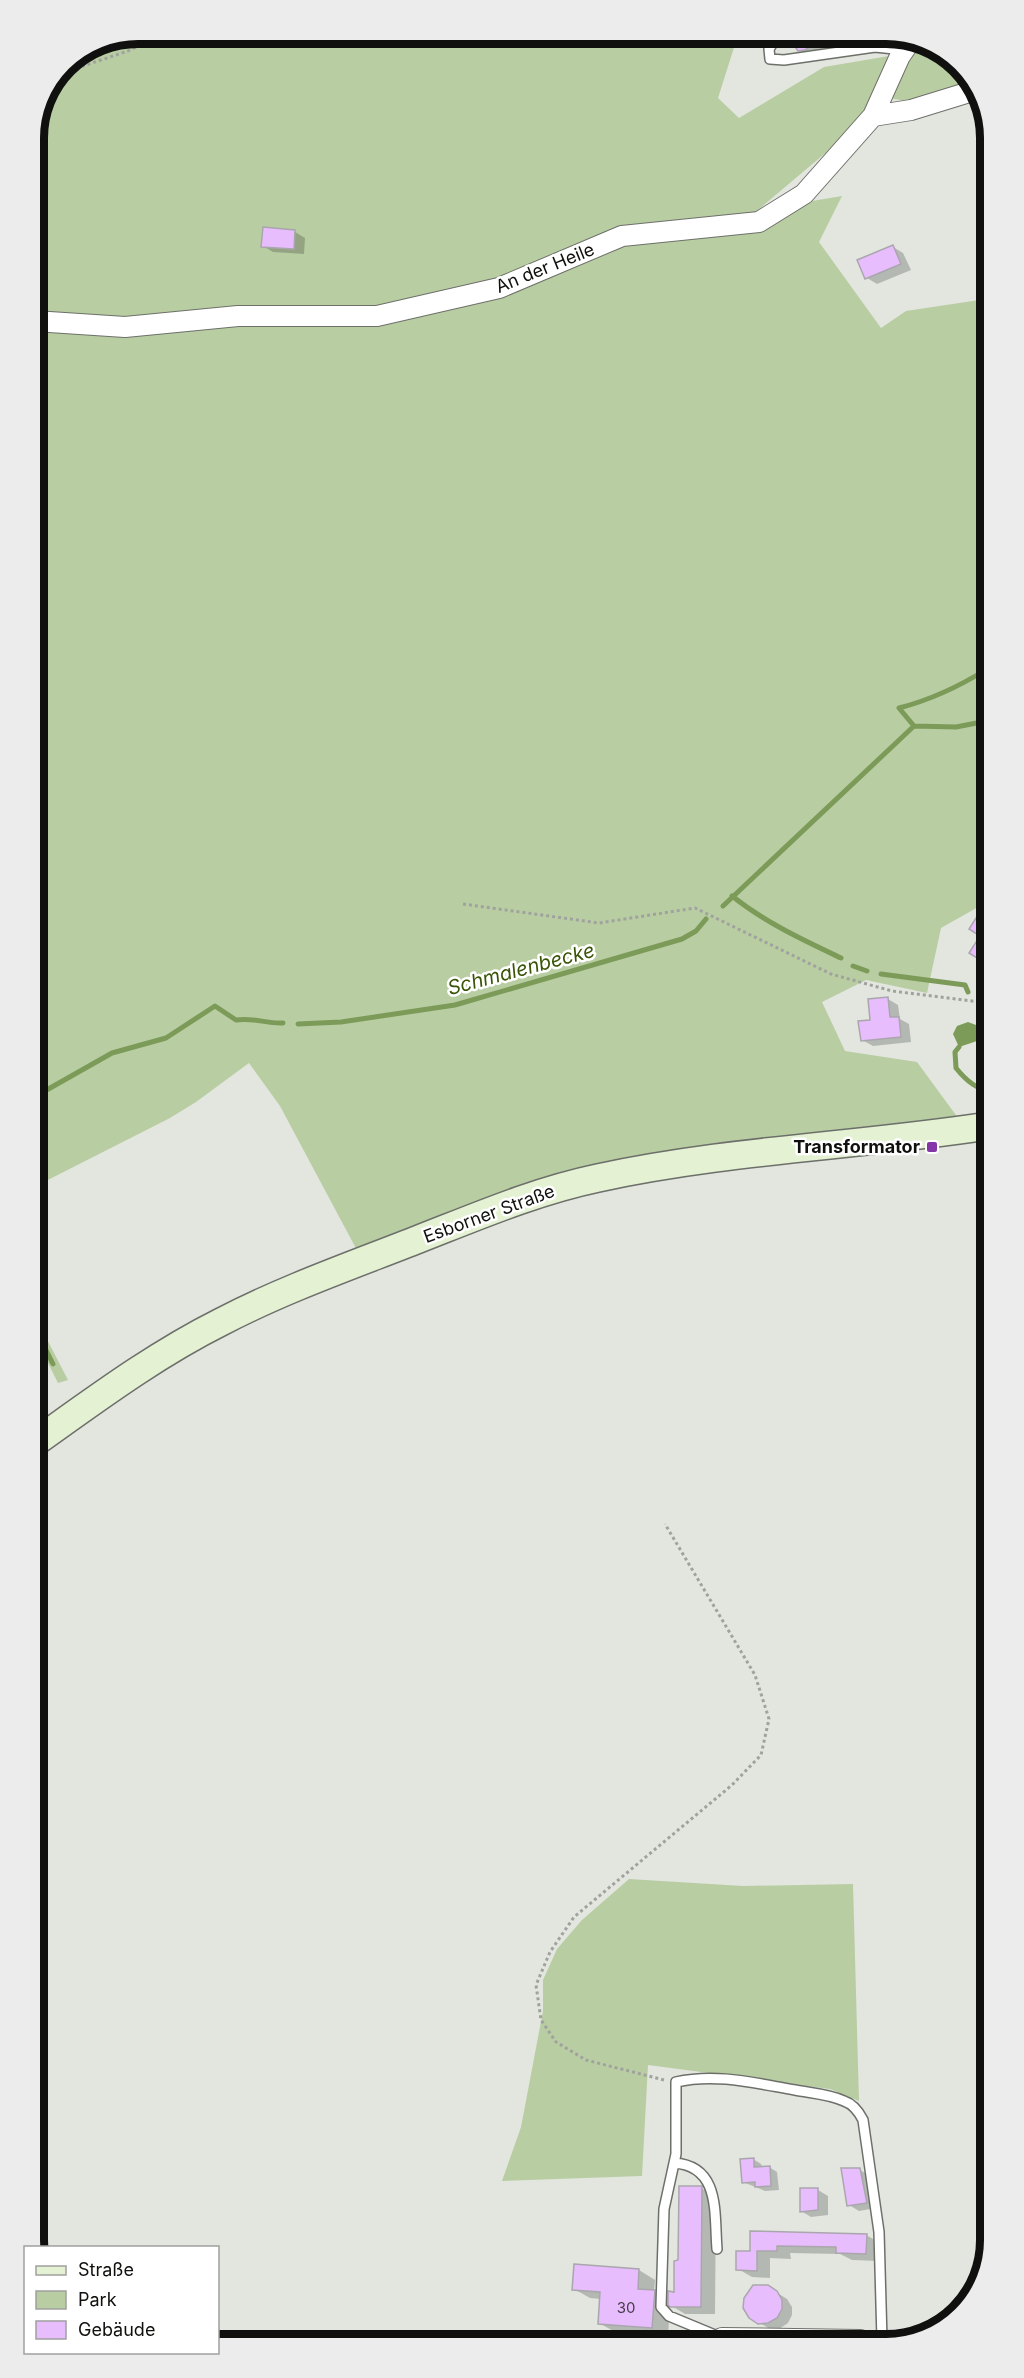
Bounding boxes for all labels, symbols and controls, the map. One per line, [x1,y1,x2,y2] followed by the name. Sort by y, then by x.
[492,238,597,297] street label: An der Heile
[445,938,597,1000] water label: Schmalenbecke
[793,1136,920,1157] place label: Transformator
[925,1140,939,1154] marker: Transformator
[420,1180,557,1247] street label: Esborner Straße
[24,2246,219,2354] legend
[78,2259,134,2280] text: Straße
[78,2289,117,2310] text: Park
[617,2298,635,2317] house number: 30
[78,2319,155,2340] text: Gebäude

